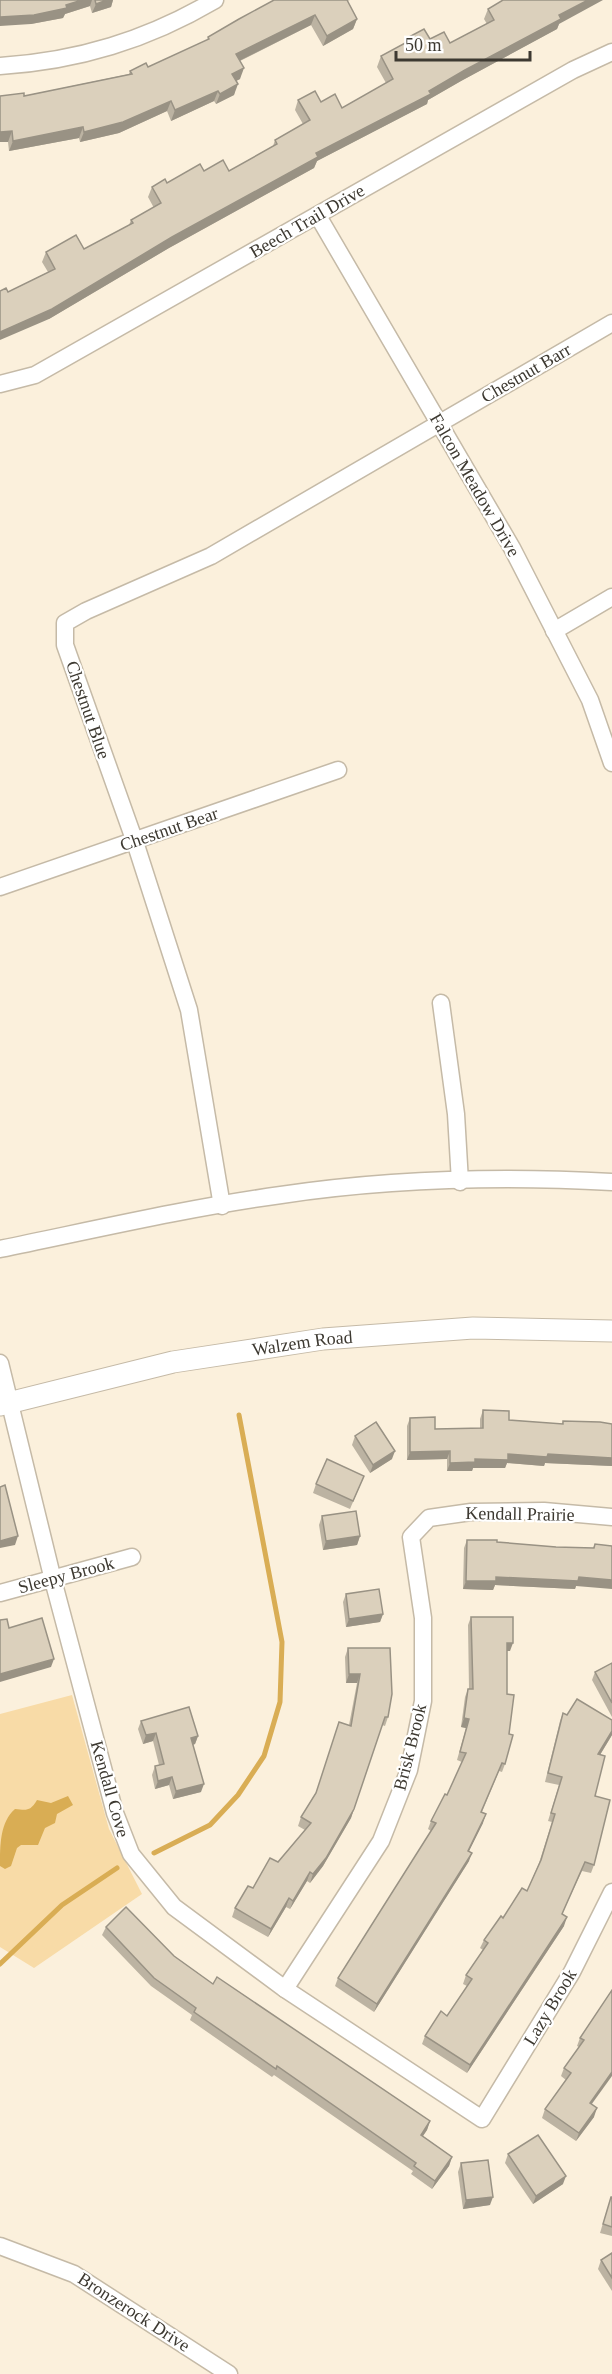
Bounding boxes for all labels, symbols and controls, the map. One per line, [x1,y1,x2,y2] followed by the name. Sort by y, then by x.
[396,24,530,62] scale bar
[405,35,442,55] text: 50 m
[246,180,368,262] street label: Beech Trail Drive
[477,339,575,407] street label: Chestnut Barr
[426,410,524,560] street label: Falcon Meadow Drive
[62,658,114,762] street label: Chestnut Blue
[117,803,221,855] street label: Chestnut Bear
[251,1327,353,1360] street label: Walzem Road
[465,1503,575,1525] street label: Kendall Prairie
[16,1553,116,1597] street label: Sleepy Brook
[390,1702,430,1792] street label: Brisk Brook
[87,1738,133,1840] street label: Kendall Cove
[519,1965,581,2049] street label: Lazy Brook
[74,2268,194,2356] street label: Bronzerock Drive

